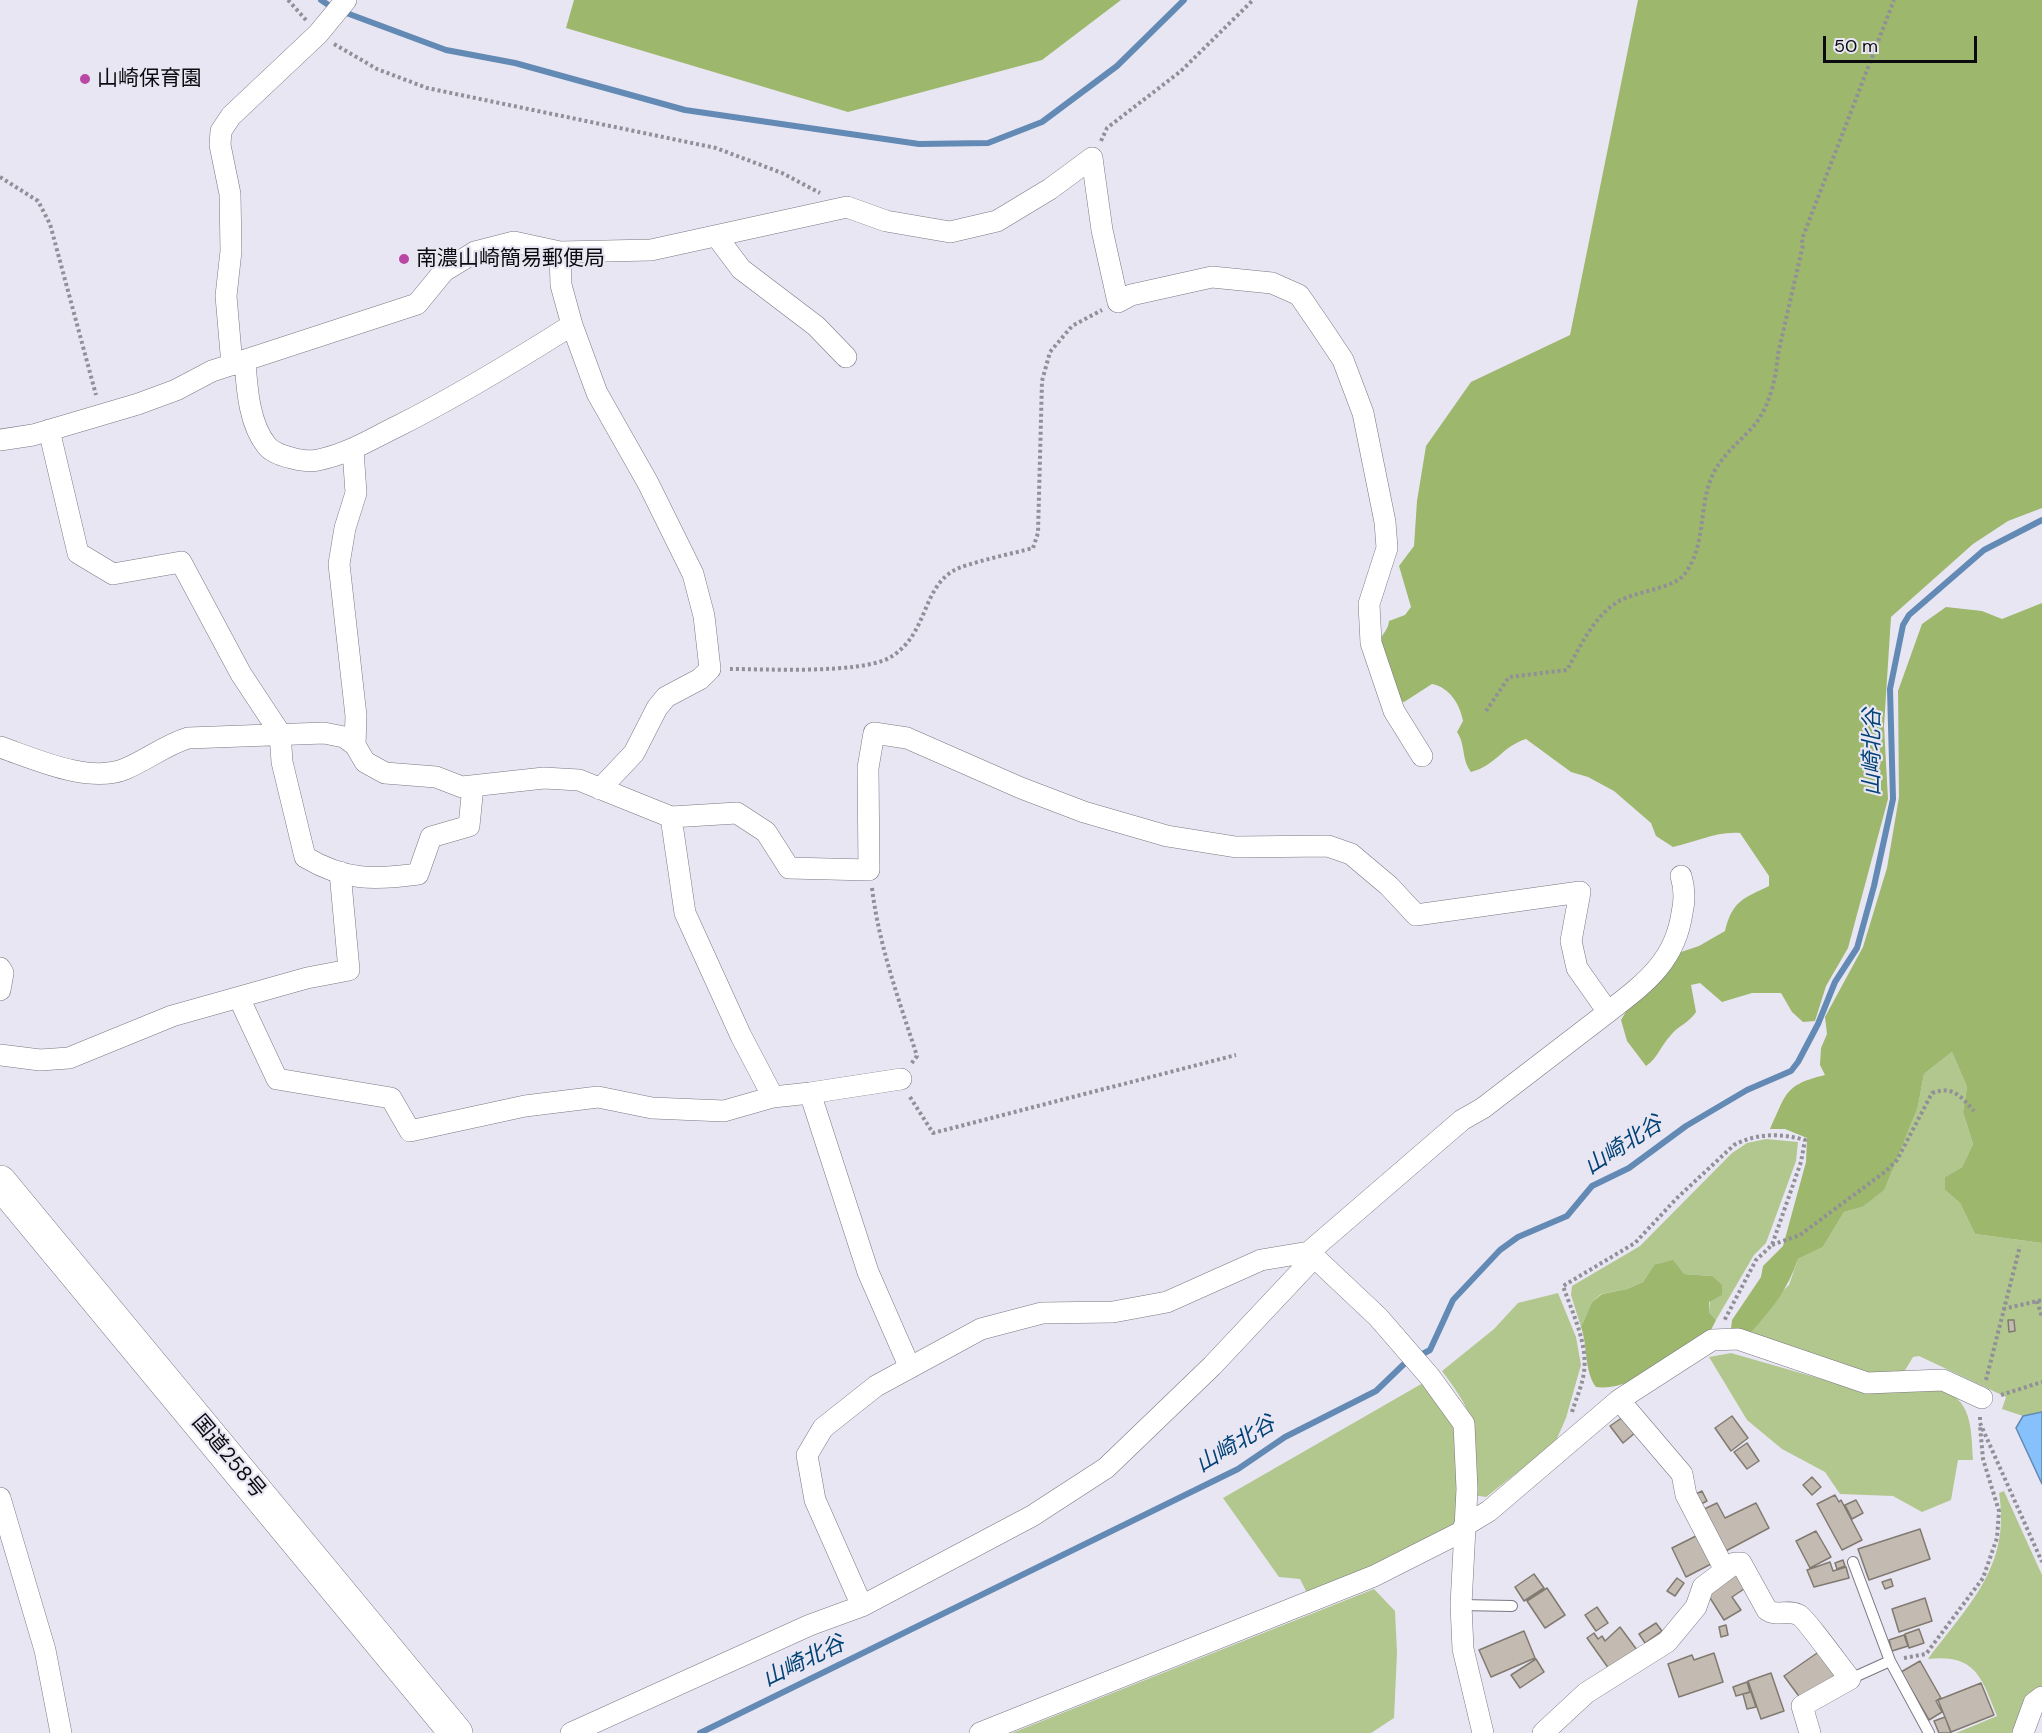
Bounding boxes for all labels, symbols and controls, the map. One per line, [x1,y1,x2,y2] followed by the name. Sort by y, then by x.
[1826,24,1980,62] scale bar
[1834,34,1878,58] text: 50 m
[97,66,202,92] place label: 山崎保育園
[78,72,92,86] marker: 山崎保育園
[416,246,605,272] place label: 南濃山崎簡易郵便局
[397,252,411,266] marker: 南濃山崎簡易郵便局
[1860,708,1886,796] water label: 山崎北谷
[1580,1111,1668,1181] water label: 山崎北谷
[186,1410,270,1504] street label: 国道258号
[1191,1411,1281,1479] water label: 山崎北谷
[759,1631,849,1693] water label: 山崎北谷

